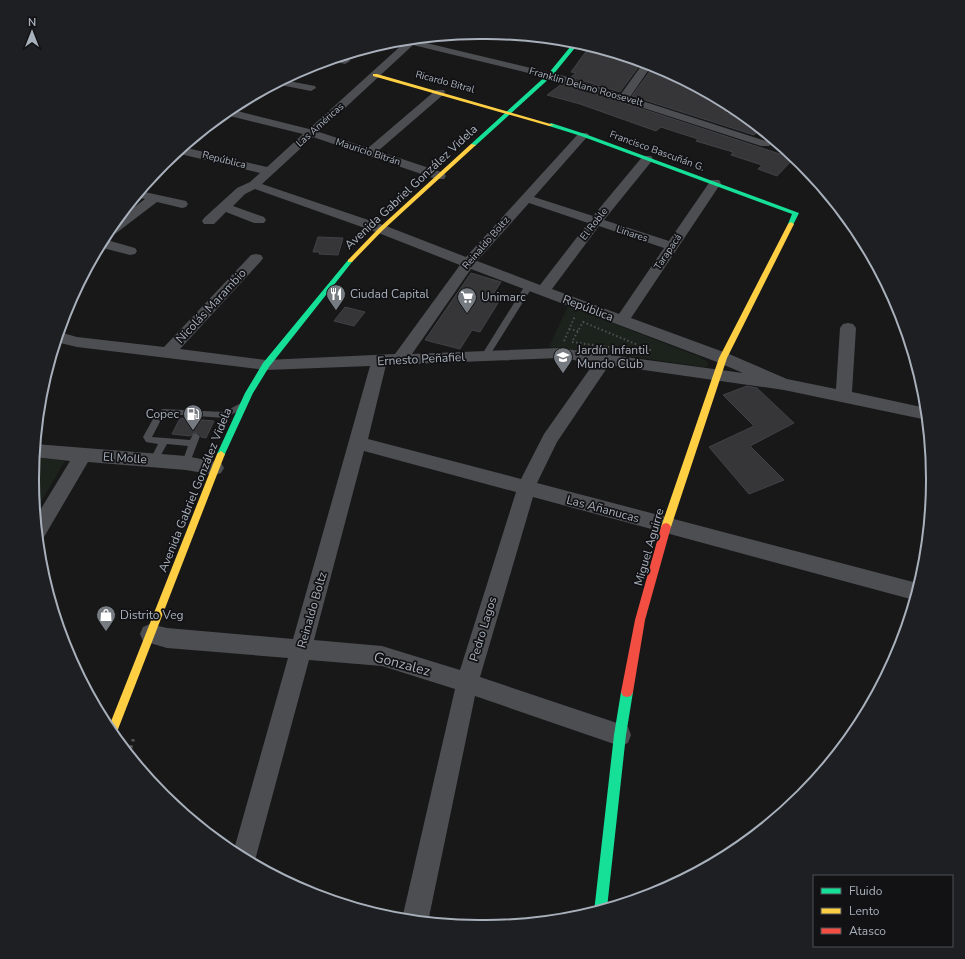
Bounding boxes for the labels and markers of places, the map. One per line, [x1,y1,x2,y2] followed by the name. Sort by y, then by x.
[325,283,347,311] restaurant icon: Ciudad Capital
[350,286,430,302] place label: Ciudad Capital
[456,286,478,314] supermarket icon: Unimarc
[481,289,526,305] place label: Unimarc
[576,342,649,372] place label: Jardín Infantil Mundo Club
[552,346,574,374] school or university icon: Jardín Infantil Mundo Club
[182,403,204,431] fuel station icon: Copec
[146,406,179,422] place label: Copec
[95,604,117,632] shop icon: Distrito Veg
[120,607,184,623] place label: Distrito Veg

